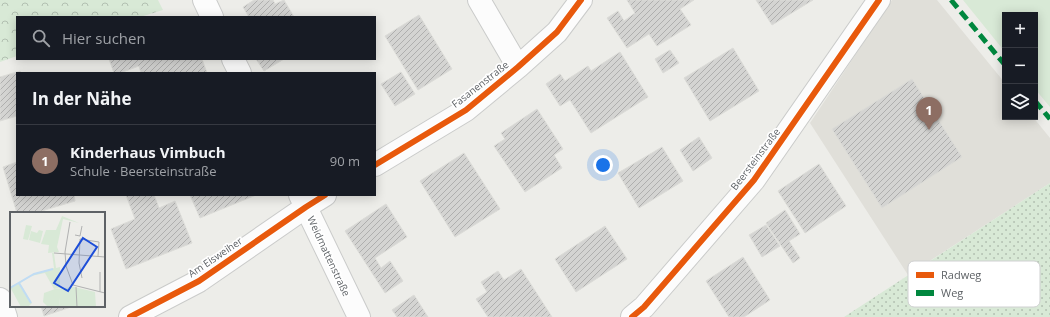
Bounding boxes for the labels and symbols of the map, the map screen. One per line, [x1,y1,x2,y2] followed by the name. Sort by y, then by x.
[449,57,512,111] street label: Fasanenstraße
[916,97,942,130] pin: 1
[727,125,783,193] street label: Beersteinstraße
[593,155,613,175] your location
[10,212,105,307] inset map
[304,214,354,299] street label: Weidmattenstraße
[185,234,245,280] street label: Am Eisweiher
[908,261,1040,307] legend
[941,267,981,282] text: Radweg
[941,285,963,300] text: Weg

